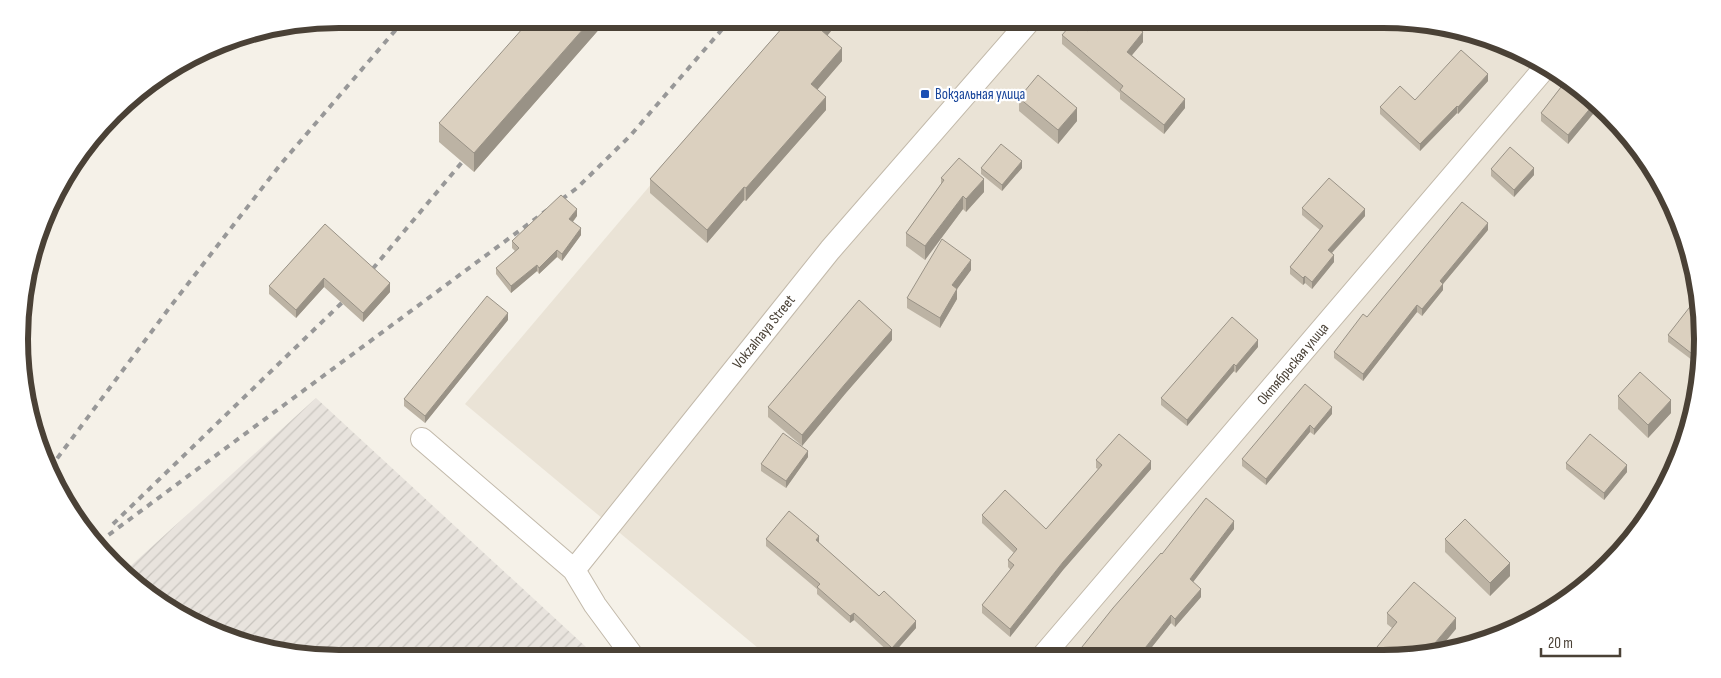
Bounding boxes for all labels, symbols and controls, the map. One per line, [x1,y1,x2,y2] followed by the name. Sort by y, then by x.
[935,85,1026,104] place label: Вокзальная улица
[919,88,931,100] marker: Вокзальная улица
[728,291,800,373] street label: Vokzalnaya Street
[1253,319,1333,409] street label: Октябрьская улица
[1541,626,1620,658] scale bar
[1548,634,1573,653] text: 20 m

